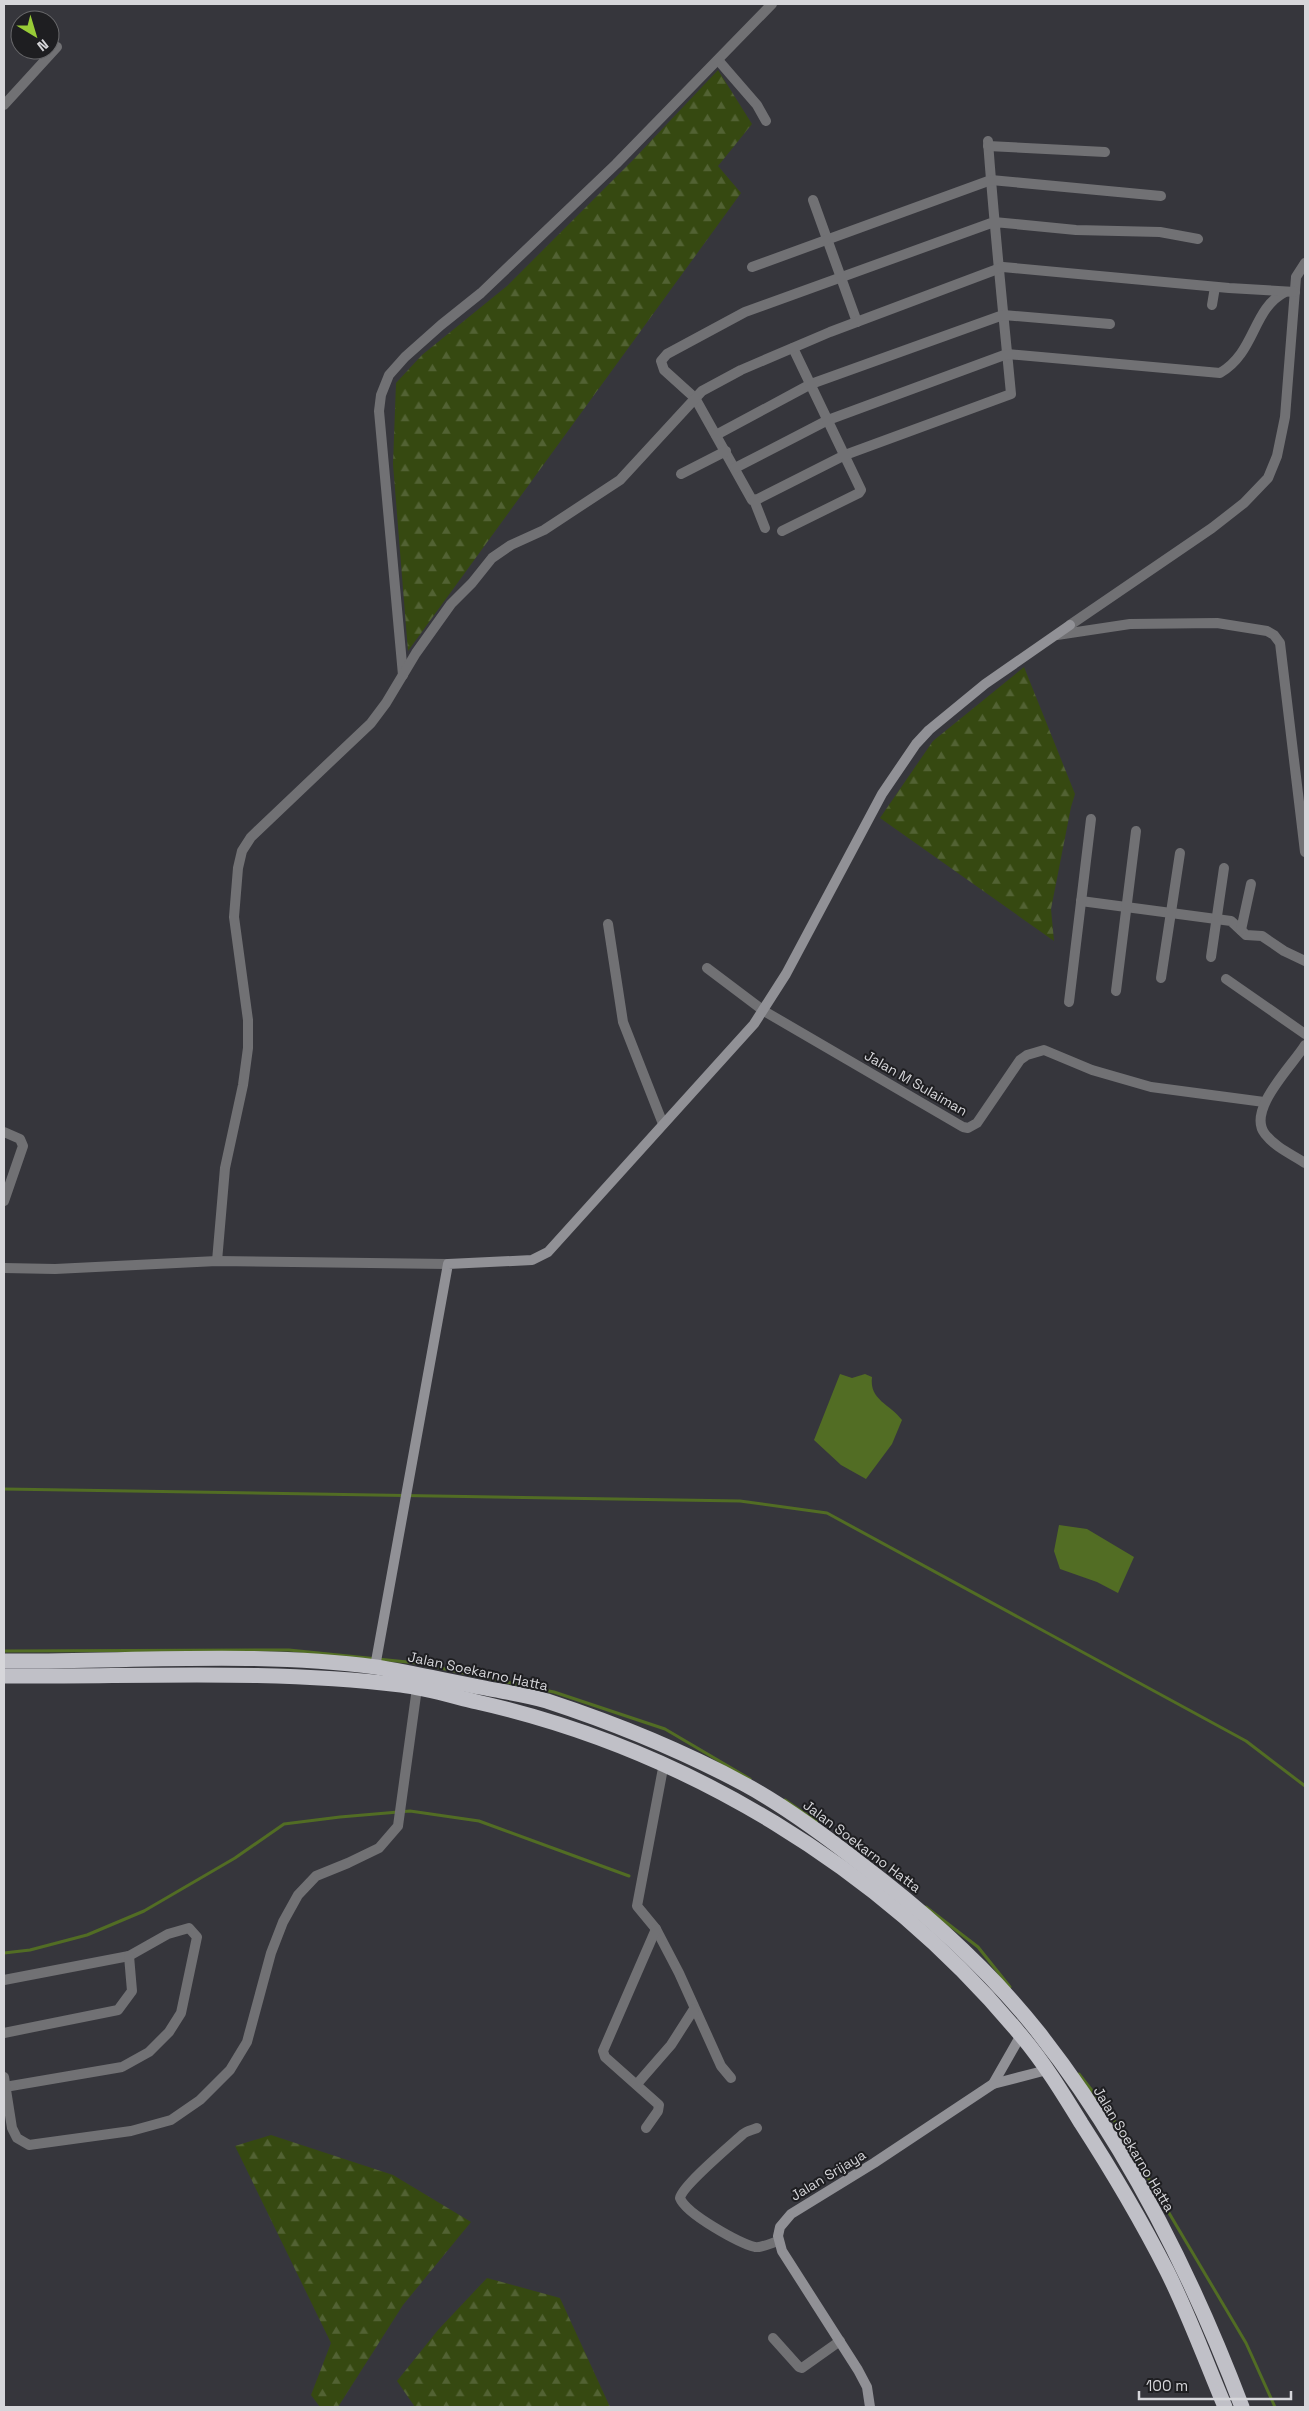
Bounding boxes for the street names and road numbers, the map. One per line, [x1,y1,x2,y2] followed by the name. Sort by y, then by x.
[861,1046,971,1120] street label: Jalan M Sulaiman
[406,1647,550,1695] street label: Jalan Soekarno Hatta
[799,1796,925,1896] street label: Jalan Soekarno Hatta
[1089,2083,1179,2215] street label: Jalan Soekarno Hatta
[787,2145,869,2205] street label: Jalan Srijaya

